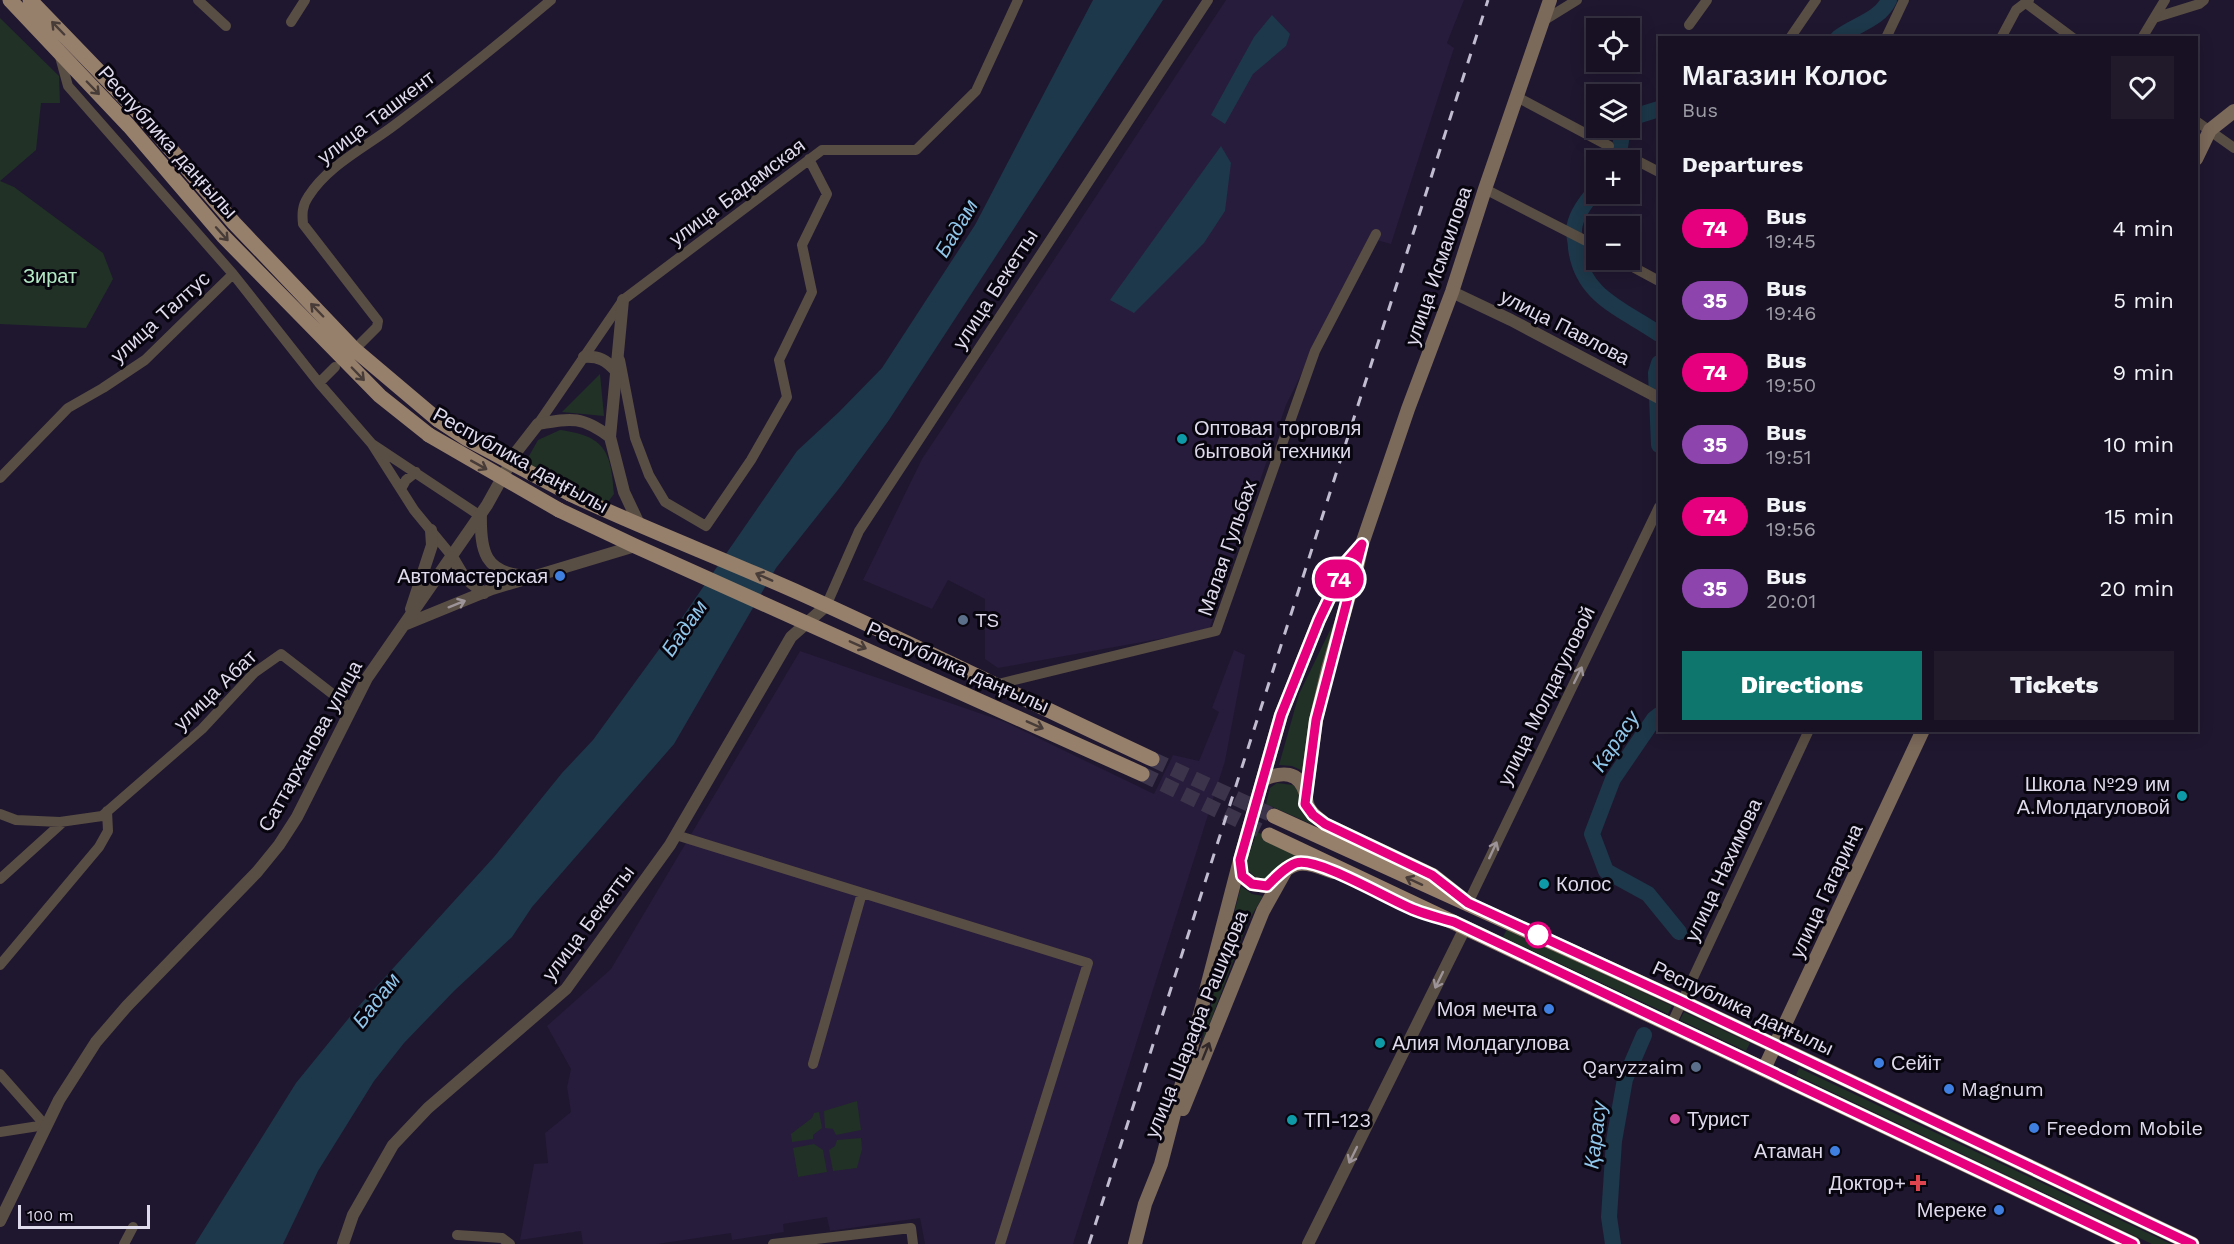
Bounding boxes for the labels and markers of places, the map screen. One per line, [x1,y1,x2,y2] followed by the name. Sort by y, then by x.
[1194,416,1361,463] place label: Оптовая торговля бытовой техники
[1175,432,1189,446] marker: Оптовая торговля бытовой техники
[397,564,548,588] place label: Автомастерская
[553,569,567,583] marker: Автомастерская
[975,608,999,632] place label: TS
[956,613,970,627] marker: TS
[2017,772,2170,819] place label: Школа №29 им А.Молдагуловой
[2175,789,2189,803] marker: Школа №29 им А.Молдагуловой
[1556,872,1611,896] place label: Колос
[1537,877,1551,891] marker: Колос
[1525,922,1551,948] unlabelled marker
[1437,997,1538,1021] place label: Моя мечта
[1542,1002,1556,1016] marker: Моя мечта
[1392,1031,1570,1055] place label: Алия Молдагулова
[1373,1036,1387,1050] marker: Алия Молдагулова
[1891,1051,1941,1075] place label: Сейіт
[1582,1055,1684,1079] place label: Qaryzzaim
[1872,1056,1886,1070] marker: Сейіт
[1689,1060,1703,1074] marker: Qaryzzaim
[1961,1077,2044,1101] place label: Magnum
[1942,1082,1956,1096] marker: Magnum
[1687,1107,1749,1131] place label: Турист
[1304,1108,1371,1132] place label: ТП-123
[1668,1112,1682,1126] marker: Турист
[1285,1113,1299,1127] marker: ТП-123
[2046,1116,2203,1140] place label: Freedom Mobile
[2027,1121,2041,1135] marker: Freedom Mobile
[1754,1139,1823,1163] place label: Атаман
[1828,1144,1842,1158] marker: Атаман
[1829,1171,1906,1195] place label: Доктор+
[1911,1176,1925,1190] marker: Доктор+
[1917,1198,1987,1222] place label: Мереке
[1992,1203,2006,1217] marker: Мереке

